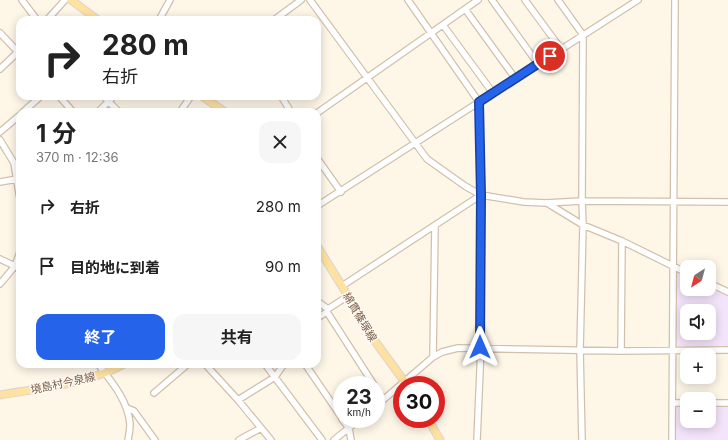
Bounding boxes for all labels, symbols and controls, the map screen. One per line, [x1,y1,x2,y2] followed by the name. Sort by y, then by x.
[102,28,189,62] text: 280 m
[36,32,88,84] icon: right
[533,39,567,73] pin
[539,45,561,67] icon: arrive
[102,66,138,87] text: 右折
[36,119,76,148] text: 1 分
[259,121,301,163] button: close
[36,149,119,165] text: 370 m · 12:36
[36,195,58,217] icon: right
[256,197,301,216] text: 280 m
[70,198,100,217] text: 右折
[36,255,58,277] icon: arrive
[265,257,301,276] text: 90 m
[70,258,160,277] text: 目的地に到着
[680,260,716,296] north arrow
[680,260,716,428] map controls
[340,290,380,344] street label: 綿貫篠塚線
[680,304,716,340] button: sound
[36,314,165,360] button: 終了
[173,314,301,360] button: 共有
[459,326,501,368] position arrow
[680,348,716,384] button: +
[29,369,97,397] street label: 境島村今泉線
[393,376,445,428] speed limit sign: 30
[346,385,372,409] text: 23
[680,392,716,428] button: −
[347,406,371,418] text: km/h

